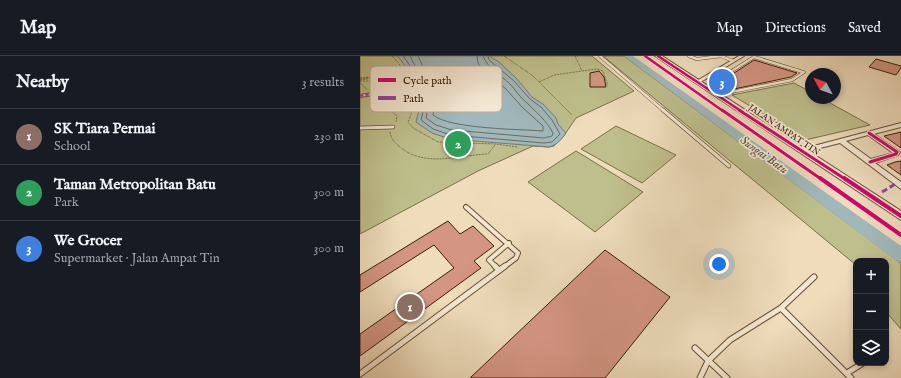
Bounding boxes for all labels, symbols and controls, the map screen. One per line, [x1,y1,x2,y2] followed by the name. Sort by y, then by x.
[20,16,56,40] text: Map
[716,19,743,37] text: Map
[765,19,826,37] text: Directions
[848,19,881,37] text: Saved
[370,66,502,112] legend
[709,67,735,97] pin: 3
[805,68,841,104] north arrow
[16,72,69,93] text: Nearby
[302,74,344,91] text: 3 results
[403,74,452,88] text: Cycle path
[403,92,424,106] text: Path
[745,101,822,158] street label: JALAN AMPAT TIN
[54,119,155,138] text: SK Tiara Permai
[27,128,31,145] text: 1
[314,128,344,145] text: 230 m
[445,129,471,159] pin: 2
[737,133,791,178] water label: Sungai Batu
[54,138,91,155] text: School
[54,175,216,194] text: Taman Metropolitan Batu
[26,184,32,201] text: 2
[313,184,344,201] text: 300 m
[54,194,79,211] text: Park
[54,231,122,250] text: We Grocer
[27,240,31,257] text: 3
[313,240,344,257] text: 300 m
[54,250,220,267] text: Supermarket · Jalan Ampat Tin
[709,254,729,274] your location
[853,258,889,366] map controls
[853,258,889,294] button: +
[397,292,423,322] pin: 1
[853,294,889,330] button: −
[853,330,889,366] button: layers

